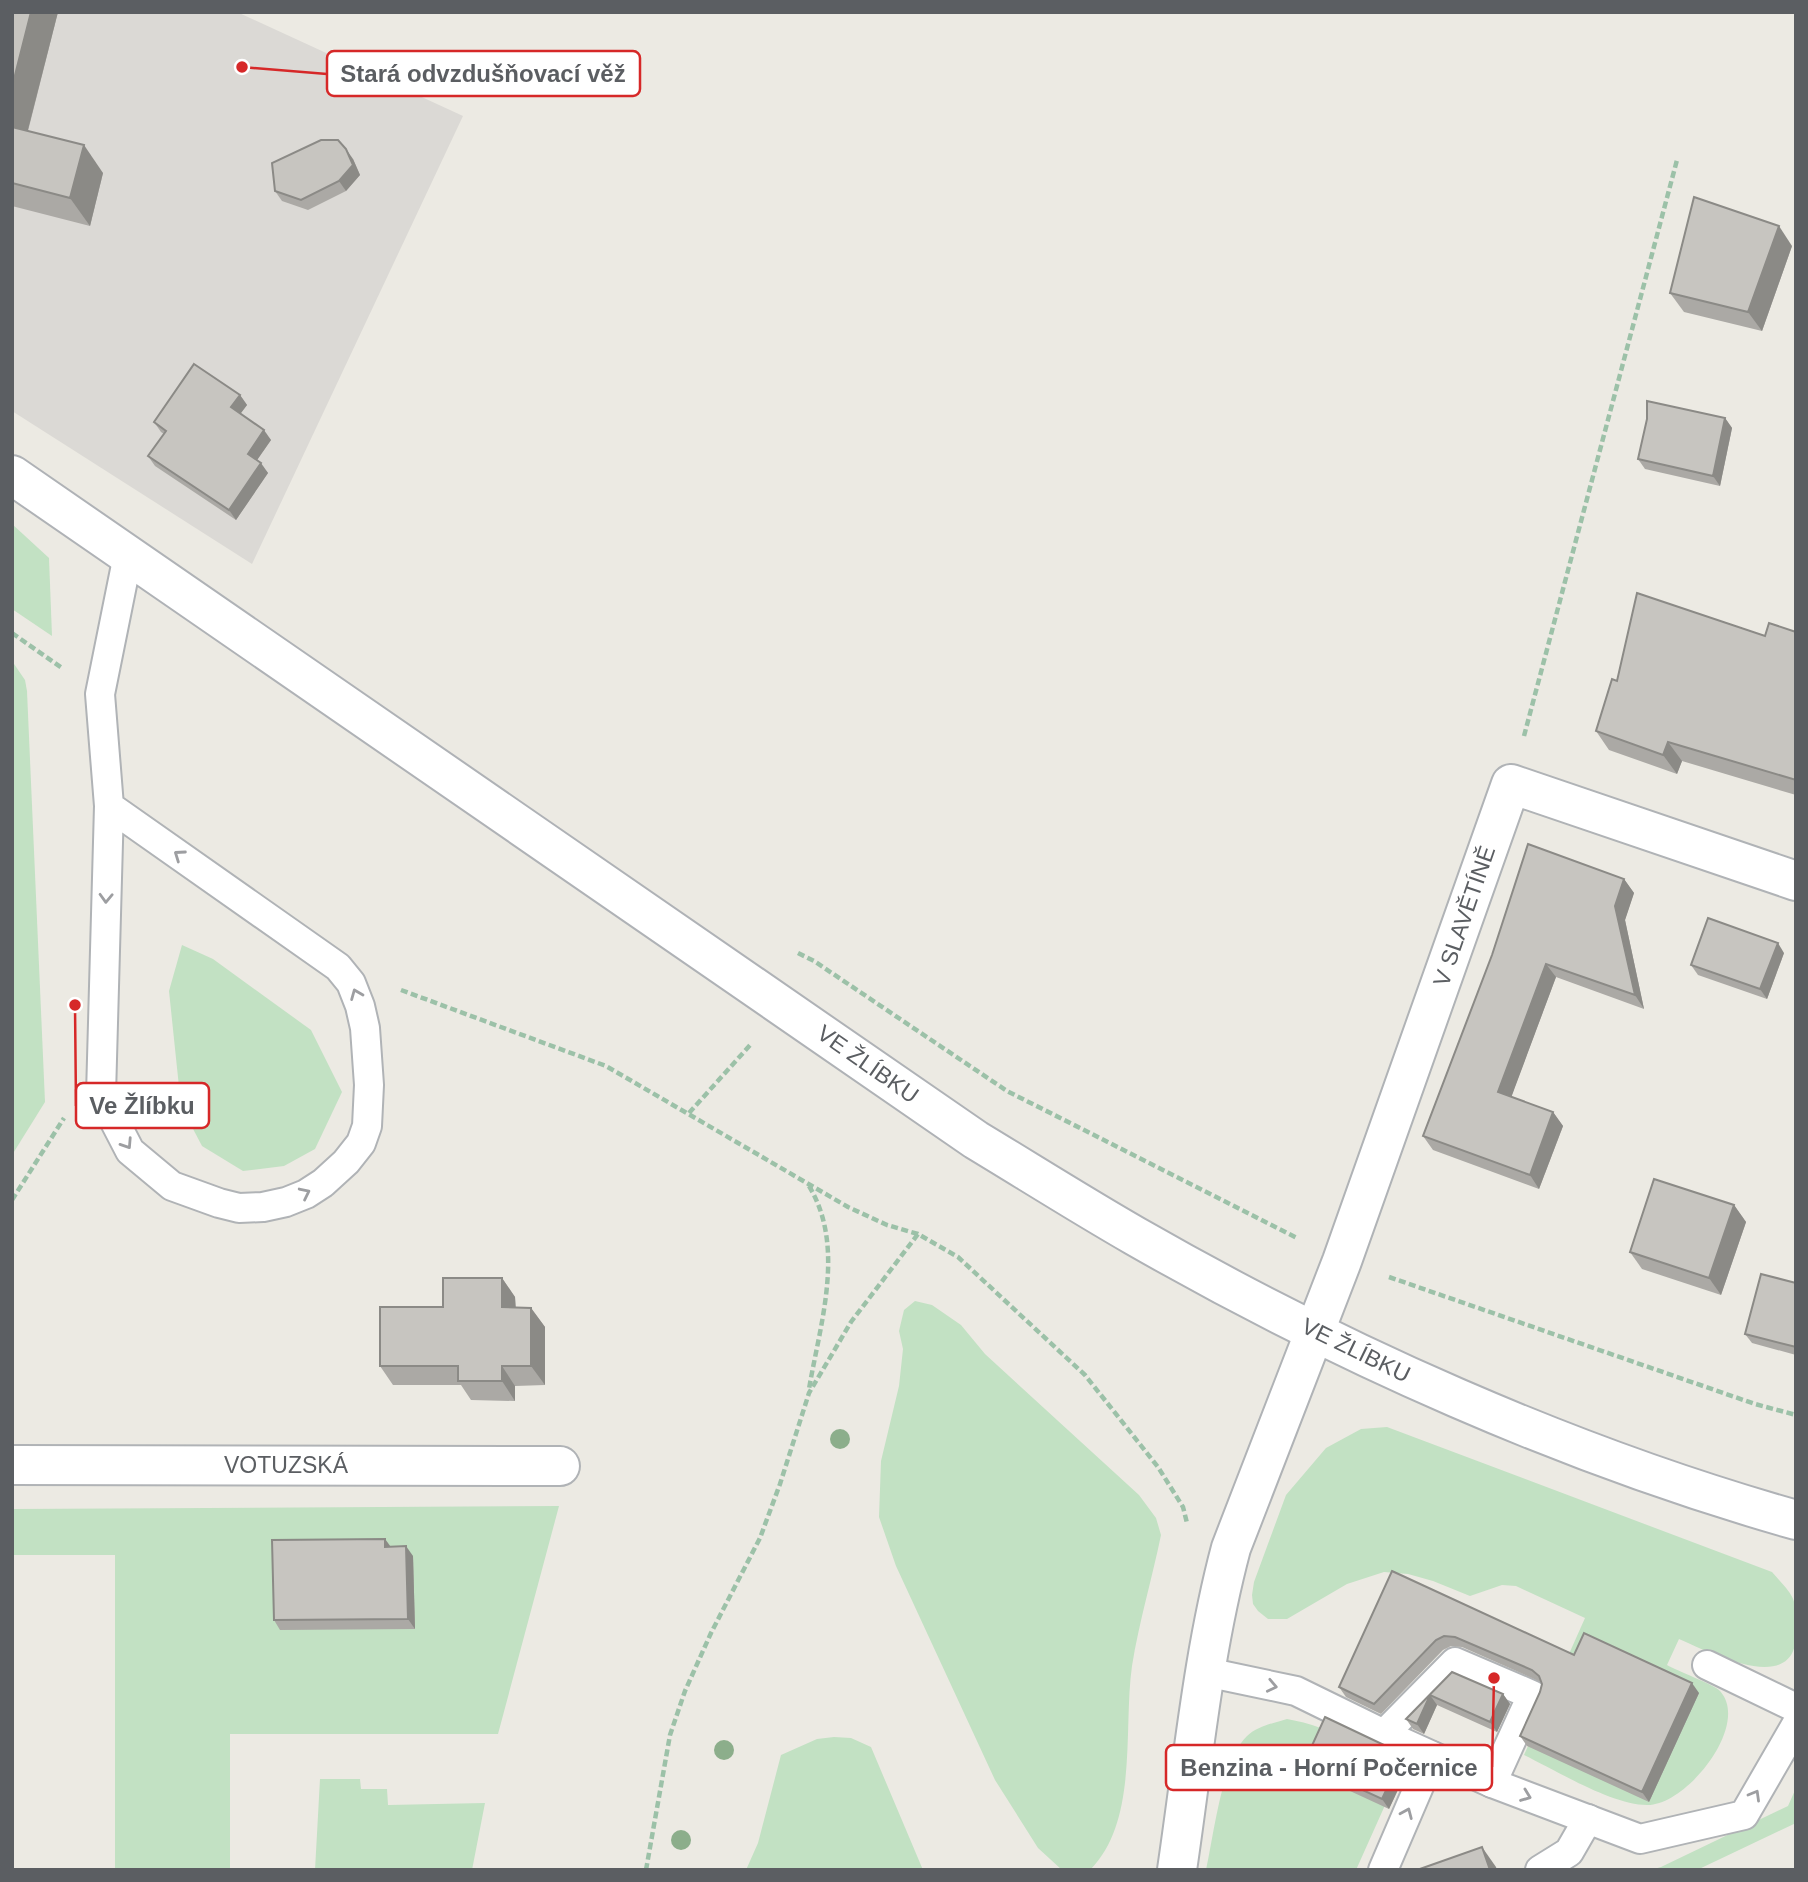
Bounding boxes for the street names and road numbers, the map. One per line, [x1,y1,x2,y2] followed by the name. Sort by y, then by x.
[1428,842,1500,990] street label: V SLAVĚTÍNĚ
[812,1020,924,1108] street label: VE ŽLÍBKU
[1297,1313,1415,1387] street label: VE ŽLÍBKU
[224,1452,349,1478] street label: VOTUZSKÁ

